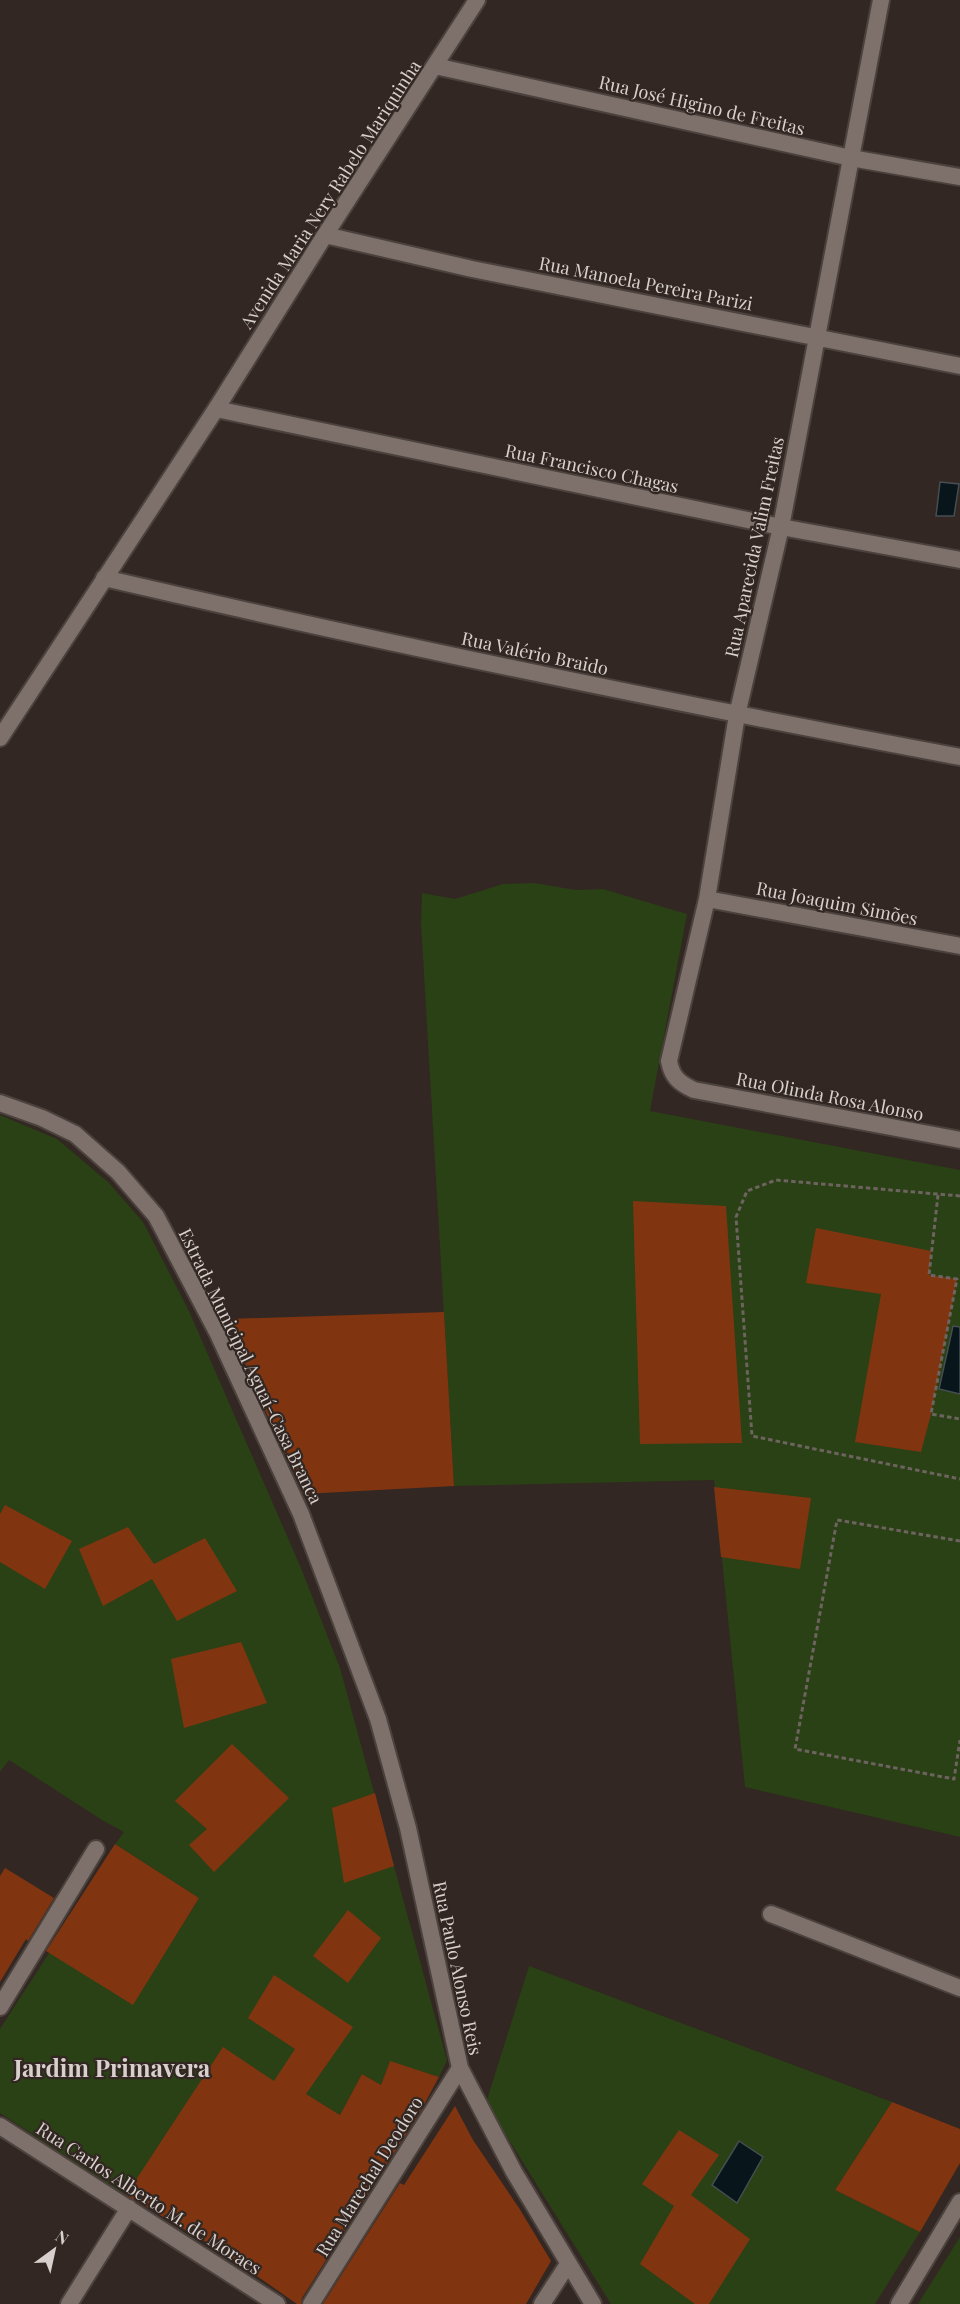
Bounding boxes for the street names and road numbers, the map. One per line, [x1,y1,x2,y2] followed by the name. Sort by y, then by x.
[233,55,426,334] street label: Avenida Maria Nery Rabelo Mariquinha
[597,70,807,140] street label: Rua José Higino de Freitas
[537,250,755,316] street label: Rua Manoela Pereira Parizi
[719,434,789,660] street label: Rua Aparecida Valim Freitas
[503,438,681,498] street label: Rua Francisco Chagas
[459,626,611,680] street label: Rua Valério Braido
[754,876,920,930] street label: Rua Joaquim Simões
[734,1066,926,1126] street label: Rua Olinda Rosa Alonso
[174,1224,328,1508] street label: Estrada Municipal Aguaí-Casa Branca
[428,1879,488,2057] street label: Rua Paulo Alonso Reis
[310,2091,428,2261] street label: Rua Marechal Deodoro
[32,2116,266,2280] street label: Rua Carlos Alberto M. de Moraes

